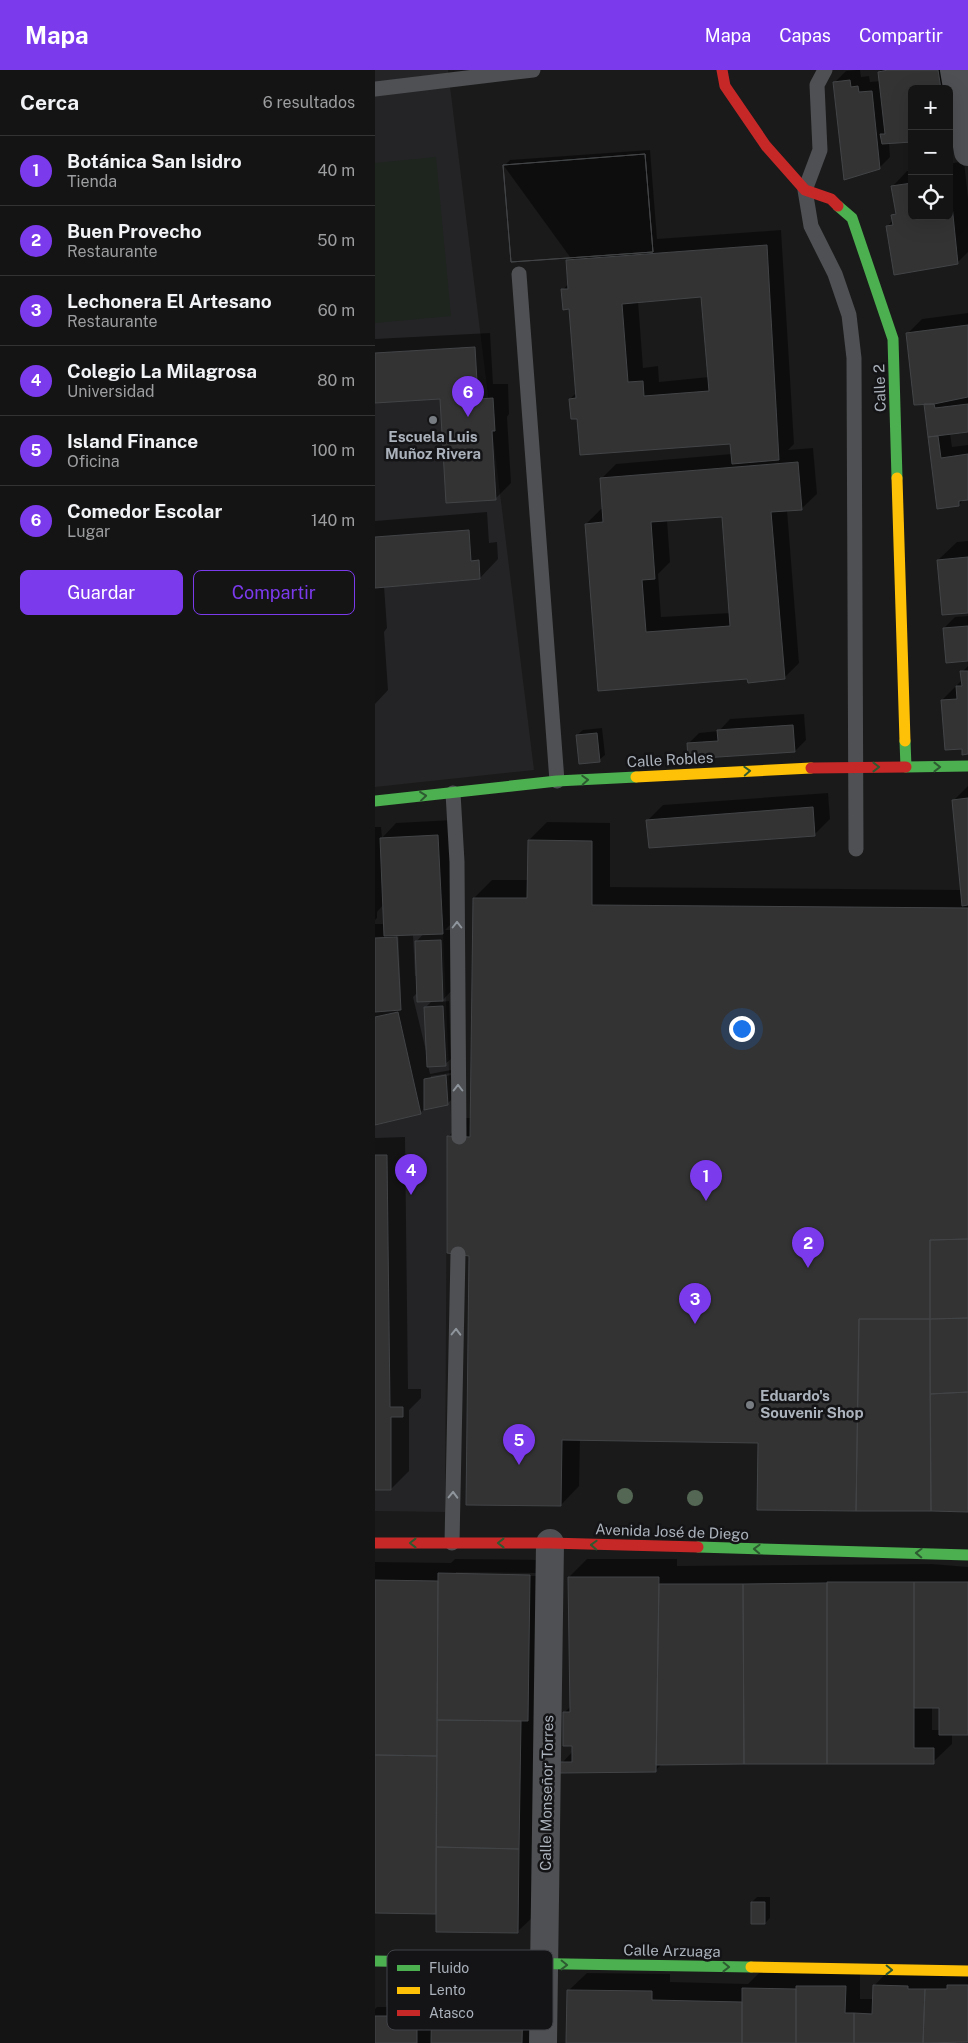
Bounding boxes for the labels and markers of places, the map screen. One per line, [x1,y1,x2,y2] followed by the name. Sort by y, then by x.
[452,376,484,417] pin: 6
[427,414,439,426] marker: Escuela Luis Muñoz Rivera
[385,428,481,462] place label: Escuela Luis Muñoz Rivera
[395,1154,427,1195] pin: 4
[690,1160,722,1201] pin: 1
[792,1227,824,1268] pin: 2
[679,1283,711,1324] pin: 3
[760,1387,864,1421] place label: Eduardo's Souvenir Shop
[744,1399,756,1411] marker: Eduardo's Souvenir Shop
[503,1424,535,1465] pin: 5

